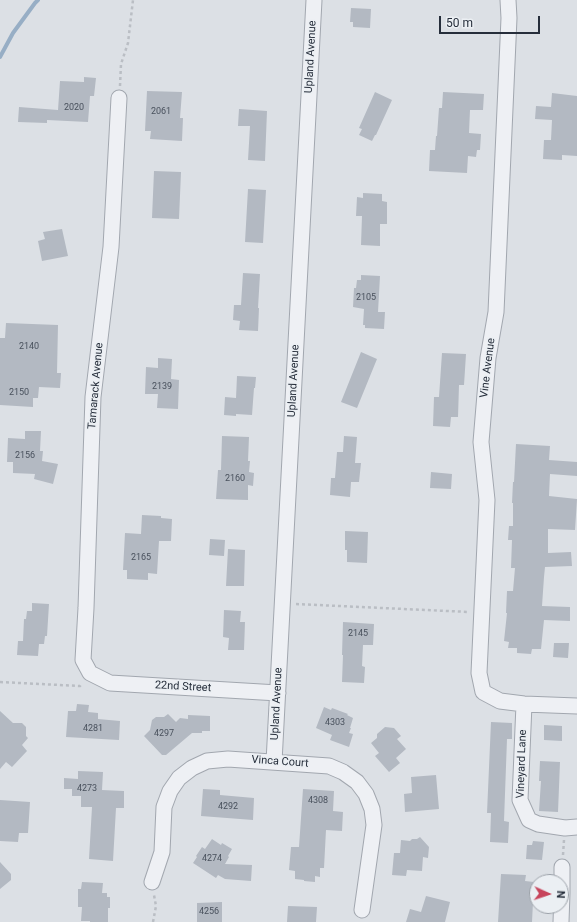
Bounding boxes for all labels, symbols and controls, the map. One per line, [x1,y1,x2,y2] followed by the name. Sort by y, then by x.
[441,8,542,34] scale bar
[446,16,473,30] text: 50 m
[303,20,319,94] street label: Upland Avenue
[64,103,84,113] house number: 2020
[151,107,171,117] house number: 2061
[356,293,376,303] house number: 2105
[478,337,498,399] street label: Vine Avenue
[19,342,39,352] house number: 2140
[86,342,106,430] street label: Tamarack Avenue
[286,344,302,418] street label: Upland Avenue
[152,382,172,392] house number: 2139
[9,388,29,398] house number: 2150
[15,451,35,461] house number: 2156
[225,474,245,484] house number: 2160
[131,553,151,563] house number: 2165
[348,629,368,639] house number: 2145
[269,667,285,741] street label: Upland Avenue
[154,679,212,695] street label: 22nd Street
[325,718,345,728] house number: 4303
[83,724,103,734] house number: 4281
[154,729,174,739] house number: 4297
[514,729,530,799] street label: Vineyard Lane
[251,753,309,771] street label: Vinca Court
[77,784,97,794] house number: 4273
[308,796,328,806] house number: 4308
[218,802,238,812] house number: 4292
[202,854,222,864] house number: 4274
[529,874,569,914] north arrow
[554,890,567,899] text: N
[199,907,219,917] house number: 4256

